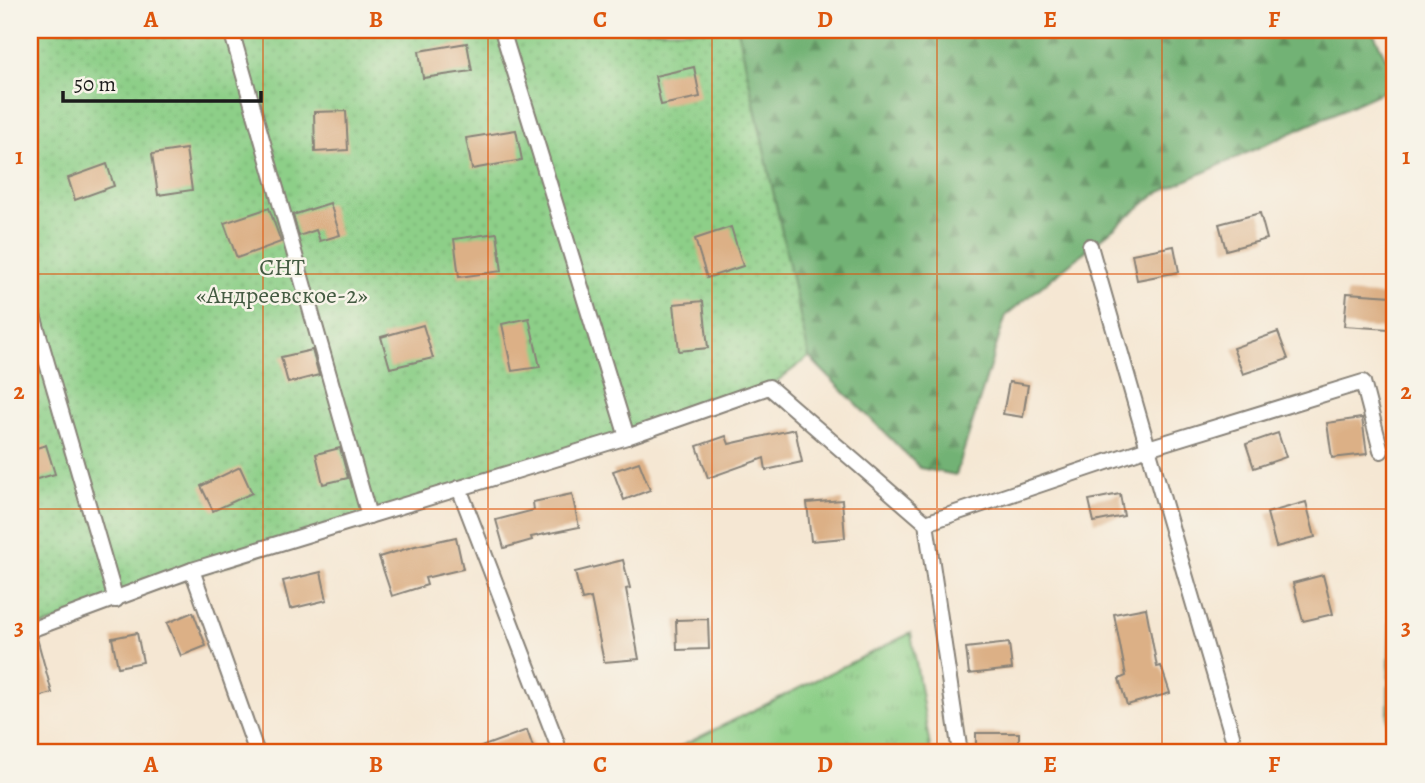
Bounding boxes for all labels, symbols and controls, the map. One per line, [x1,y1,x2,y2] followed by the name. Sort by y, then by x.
[143,4,159,35] text: A
[369,4,383,35] text: B
[593,4,607,35] text: C
[817,4,833,35] text: D
[1043,4,1057,35] text: E
[1268,4,1281,35] text: F
[63,60,261,104] scale bar
[74,70,116,98] text: 50 m
[15,141,23,172] text: 1
[1402,141,1410,172] text: 1
[196,251,368,311] park label: СНТ «Андреевское-2»
[13,376,25,407] text: 2
[1400,376,1412,407] text: 2
[14,612,24,643] text: 3
[1401,612,1411,643] text: 3
[143,749,159,780] text: A
[369,749,383,780] text: B
[593,749,607,780] text: C
[817,749,833,780] text: D
[1043,749,1057,780] text: E
[1268,749,1281,780] text: F

